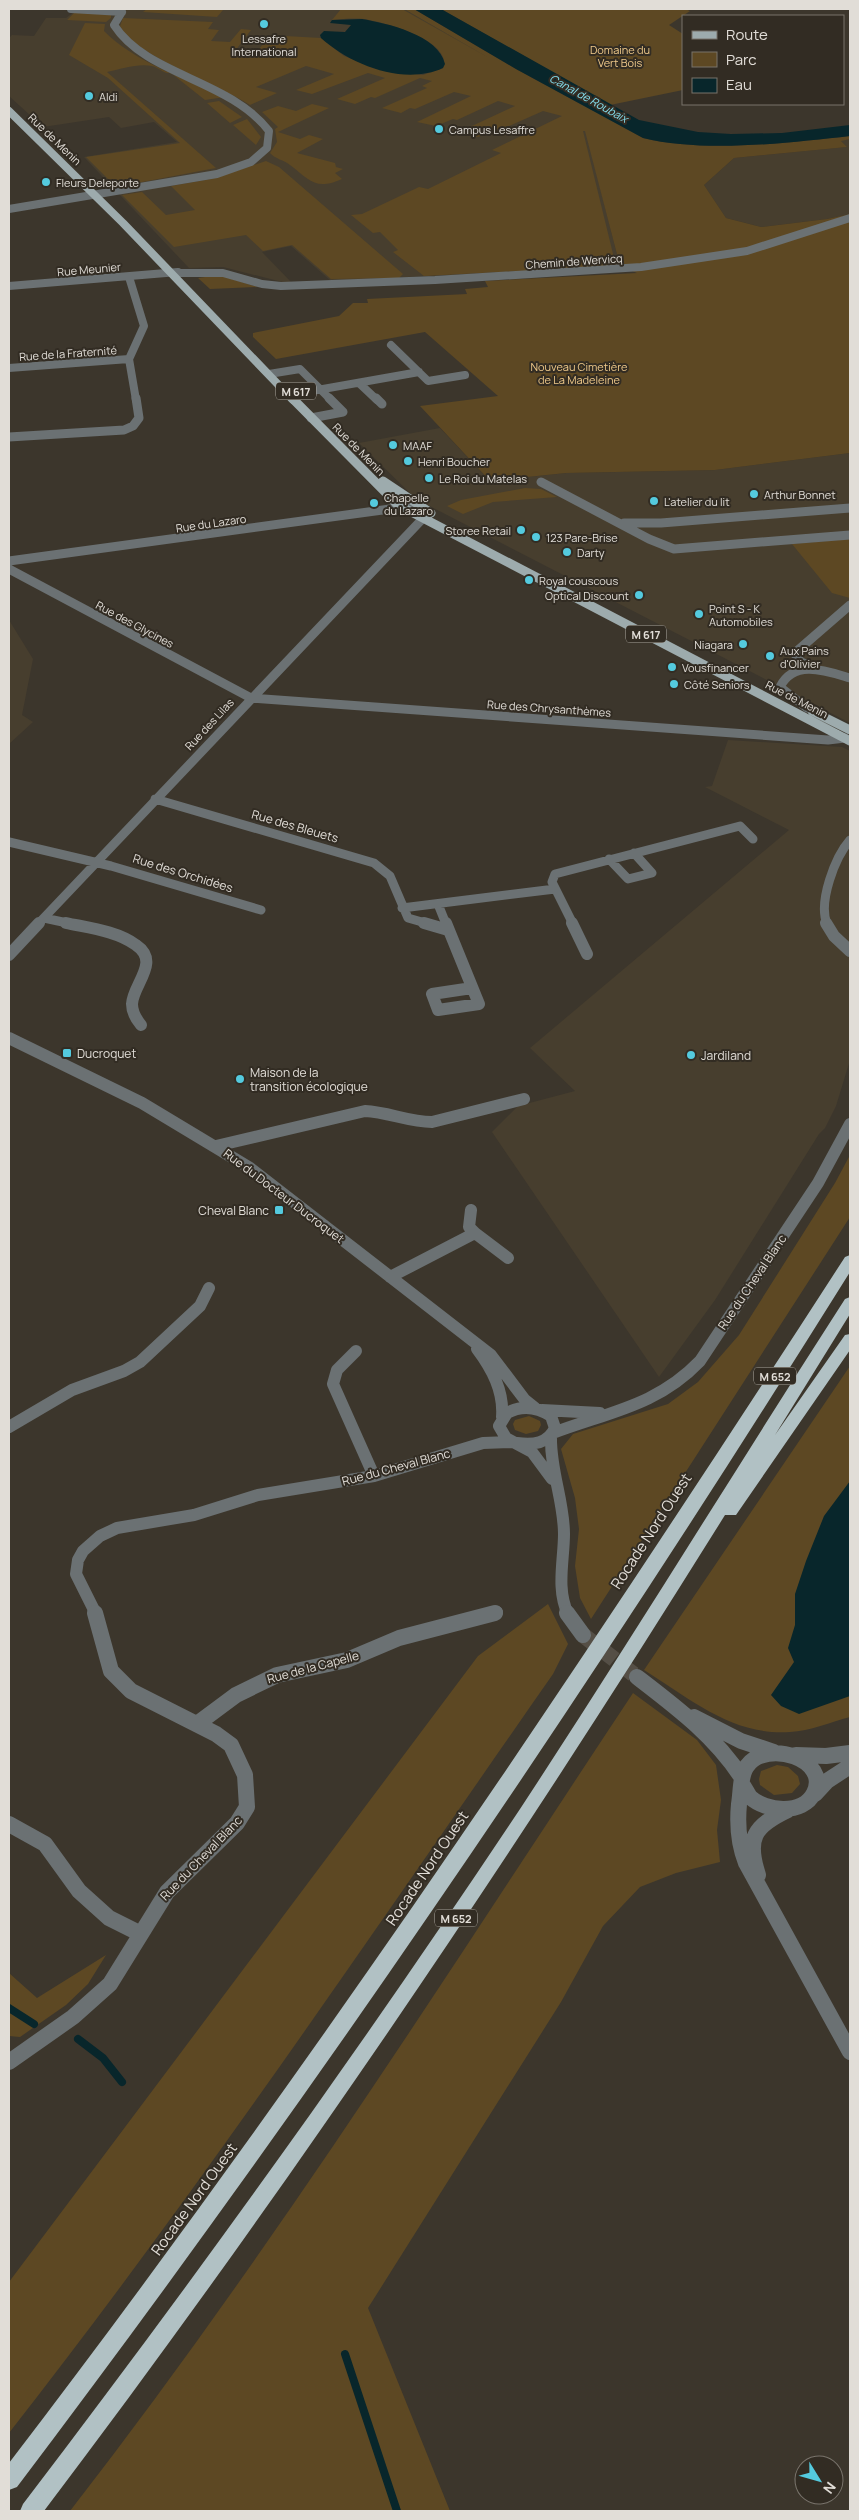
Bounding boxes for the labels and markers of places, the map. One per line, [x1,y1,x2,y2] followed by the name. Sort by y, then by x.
[258,18,270,30] marker: Lessafre International
[231,31,297,59] place label: Lessafre International
[99,89,118,104] place label: Aldi
[83,90,95,102] marker: Aldi
[449,122,535,137] place label: Campus Lesaffre
[433,123,445,135] marker: Campus Lesaffre
[56,175,140,190] place label: Fleurs Deleporte
[40,176,52,188] marker: Fleurs Deleporte
[403,438,433,453] place label: MAAF
[387,439,399,451] marker: MAAF
[418,454,490,469] place label: Henri Boucher
[402,455,414,467] marker: Henri Boucher
[439,471,527,486] place label: Le Roi du Matelas
[423,472,435,484] marker: Le Roi du Matelas
[764,487,836,502] place label: Arthur Bonnet
[748,488,760,500] marker: Arthur Bonnet
[384,490,433,518] place label: Chapelle du Lazaro
[664,494,730,509] place label: L'atelier du lit
[648,495,660,507] marker: L'atelier du lit
[368,497,380,509] marker: Chapelle du Lazaro
[446,523,511,538] place label: Storee Retail
[515,524,527,536] marker: Storee Retail
[546,530,618,545] place label: 123 Pare-Brise
[530,531,542,543] marker: 123 Pare-Brise
[577,545,605,560] place label: Darty
[561,546,573,558] marker: Darty
[539,573,618,588] place label: Royal couscous
[523,574,535,586] marker: Royal couscous
[545,588,629,603] place label: Optical Discount
[633,589,645,601] marker: Optical Discount
[709,601,773,629] place label: Point S - K Automobiles
[693,608,705,620] marker: Point S - K Automobiles
[694,637,733,652] place label: Niagara
[737,638,749,650] marker: Niagara
[780,643,829,671] place label: Aux Pains d'Olivier
[764,650,776,662] marker: Aux Pains d'Olivier
[682,660,749,675] place label: Vousfinancer
[666,661,678,673] marker: Vousfinancer
[684,677,750,692] place label: Côté Seniors
[668,678,680,690] marker: Côté Seniors
[77,1045,136,1062] place label: Ducroquet
[61,1047,73,1059] marker: Ducroquet
[701,1047,751,1064] place label: Jardiland
[685,1049,697,1061] marker: Jardiland
[250,1064,368,1095] place label: Maison de la transition écologique
[234,1073,246,1085] marker: Maison de la transition écologique
[198,1202,269,1219] place label: Cheval Blanc
[273,1204,285,1216] marker: Cheval Blanc

